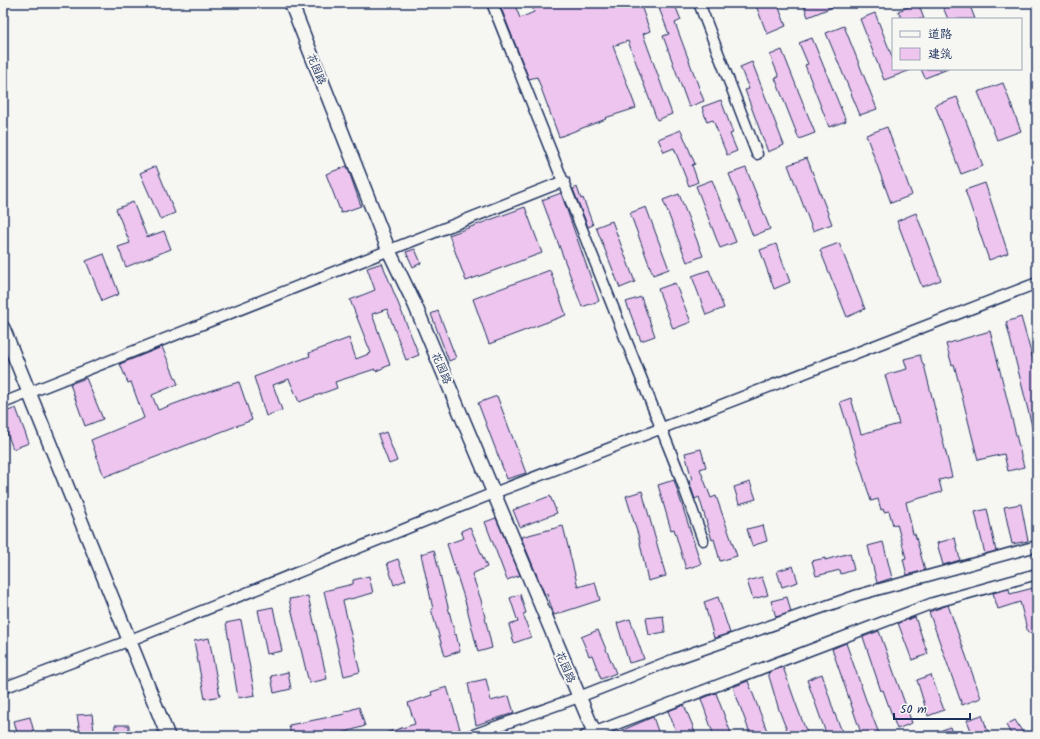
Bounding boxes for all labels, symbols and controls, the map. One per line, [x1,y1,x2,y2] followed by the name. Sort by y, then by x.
[892,18,1022,70] legend
[928,25,952,44] text: 道路
[928,45,952,64] text: 建筑
[302,51,331,88] street label: 花园路
[426,350,456,387] street label: 花园路
[550,649,580,686] street label: 花园路
[894,695,970,721] scale bar
[900,700,927,719] text: 50 m

